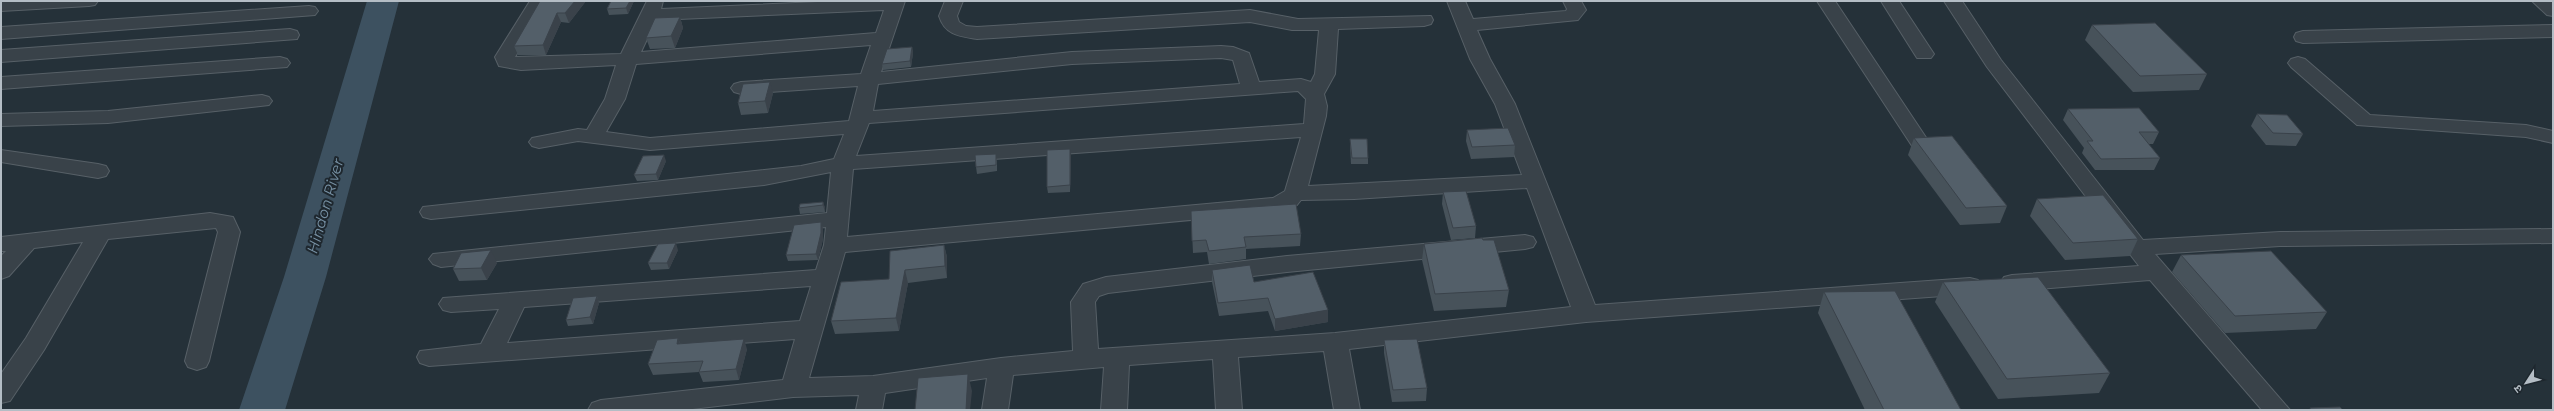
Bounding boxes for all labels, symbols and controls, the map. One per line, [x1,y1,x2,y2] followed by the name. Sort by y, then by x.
[302,155,348,256] water label: Hindon River
[2506,363,2546,403] north arrow
[2510,382,2525,396] text: उ

